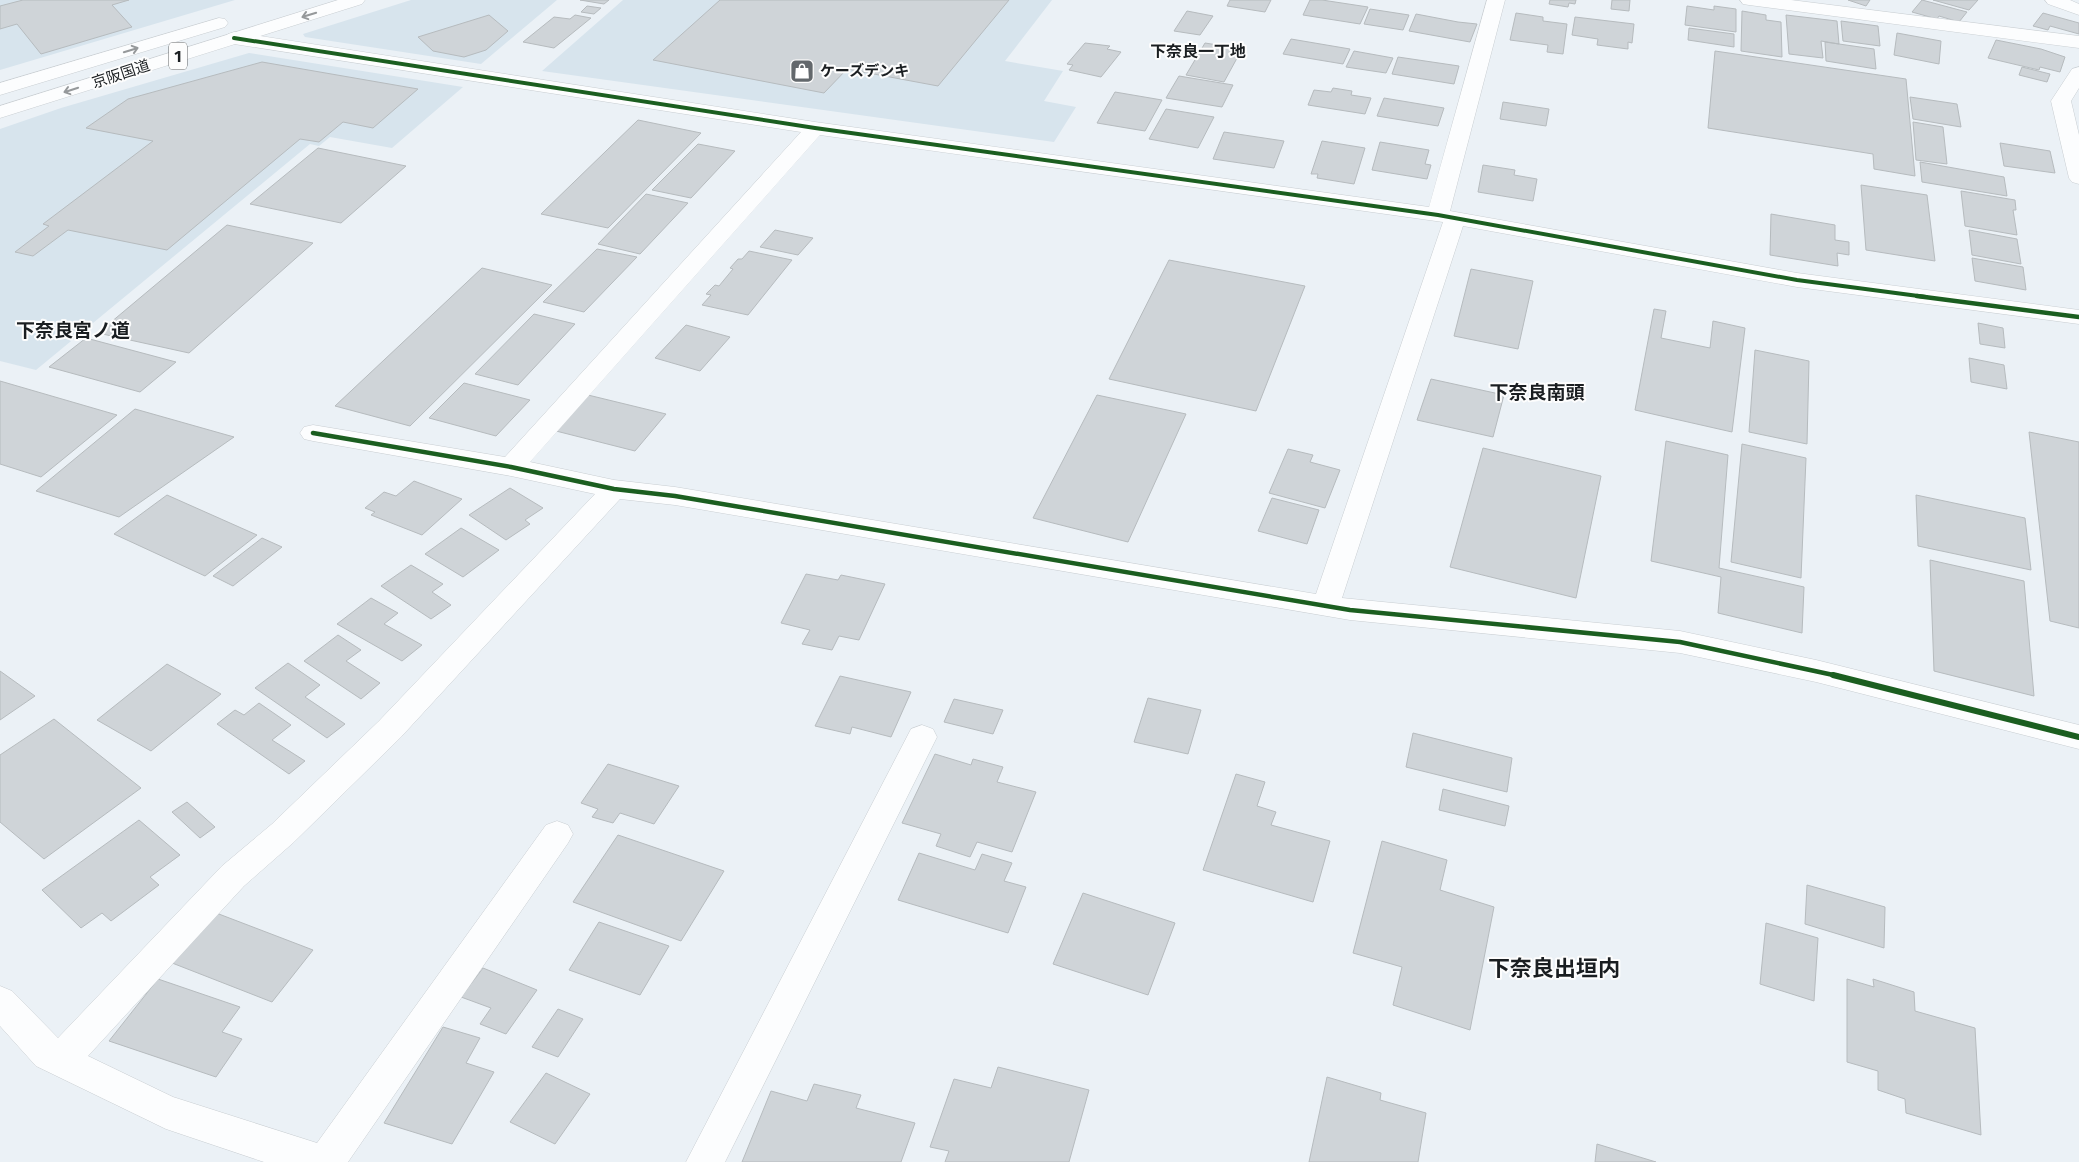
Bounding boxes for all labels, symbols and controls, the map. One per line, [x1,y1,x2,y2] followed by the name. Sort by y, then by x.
[302,10,318,20] one-way arrow
[169,42,187,70] road number: 1
[1150,42,1246,61] district label: 下奈良一丁地
[122,44,138,54] one-way arrow
[90,56,152,92] street label: 京阪国道
[789,58,815,84] shop icon: ケーズデンキ
[820,62,909,80] place label: ケーズデンキ
[63,85,79,95] one-way arrow
[16,319,130,342] district label: 下奈良宮ノ道
[1489,381,1585,404] district label: 下奈良南頭
[1488,955,1620,982] district label: 下奈良出垣内

